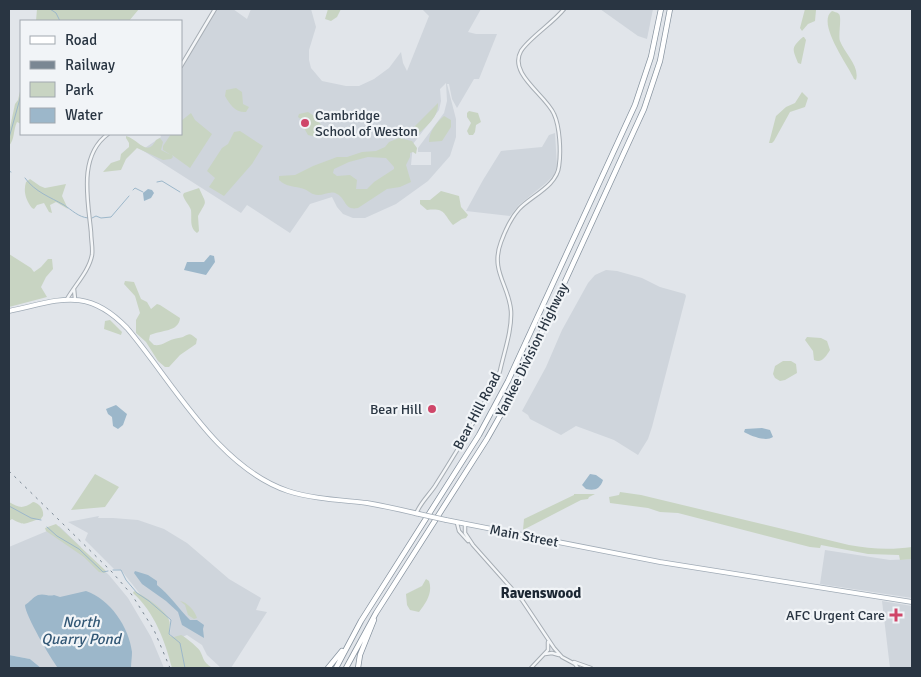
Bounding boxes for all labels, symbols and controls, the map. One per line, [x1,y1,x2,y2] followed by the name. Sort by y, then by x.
[20,20,182,135] legend
[65,31,97,49] text: Road
[65,56,115,74] text: Railway
[65,81,94,99] text: Park
[65,106,103,124] text: Water
[315,107,418,140] place label: Cambridge School of Weston
[299,117,311,129] marker: Cambridge School of Weston
[492,280,572,420] street label: Yankee Division Highway
[450,369,504,453] street label: Bear Hill Road
[370,401,422,418] place label: Bear Hill
[426,403,438,415] marker: Bear Hill
[488,521,560,551] street label: Main Street
[501,584,581,602] district label: Ravenswood
[786,607,885,624] place label: AFC Urgent Care
[889,608,903,622] marker: AFC Urgent Care
[41,613,123,648] water label: North Quarry Pond

